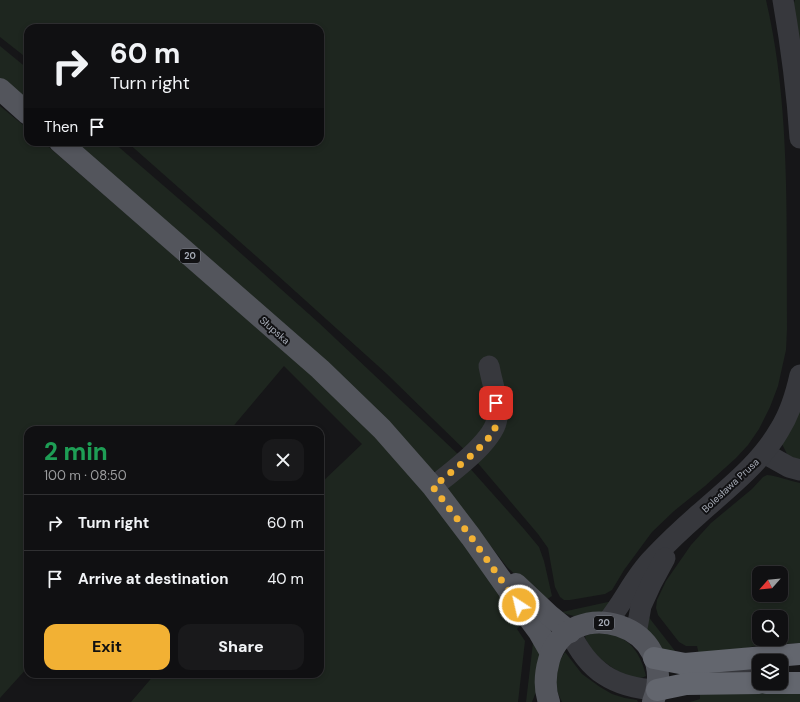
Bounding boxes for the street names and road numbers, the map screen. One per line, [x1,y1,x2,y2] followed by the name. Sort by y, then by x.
[180,249,200,263] road number: 20
[257,314,292,347] street label: Słupska
[699,455,762,515] street label: Bolesława Prusa
[594,616,614,630] road number: 20

